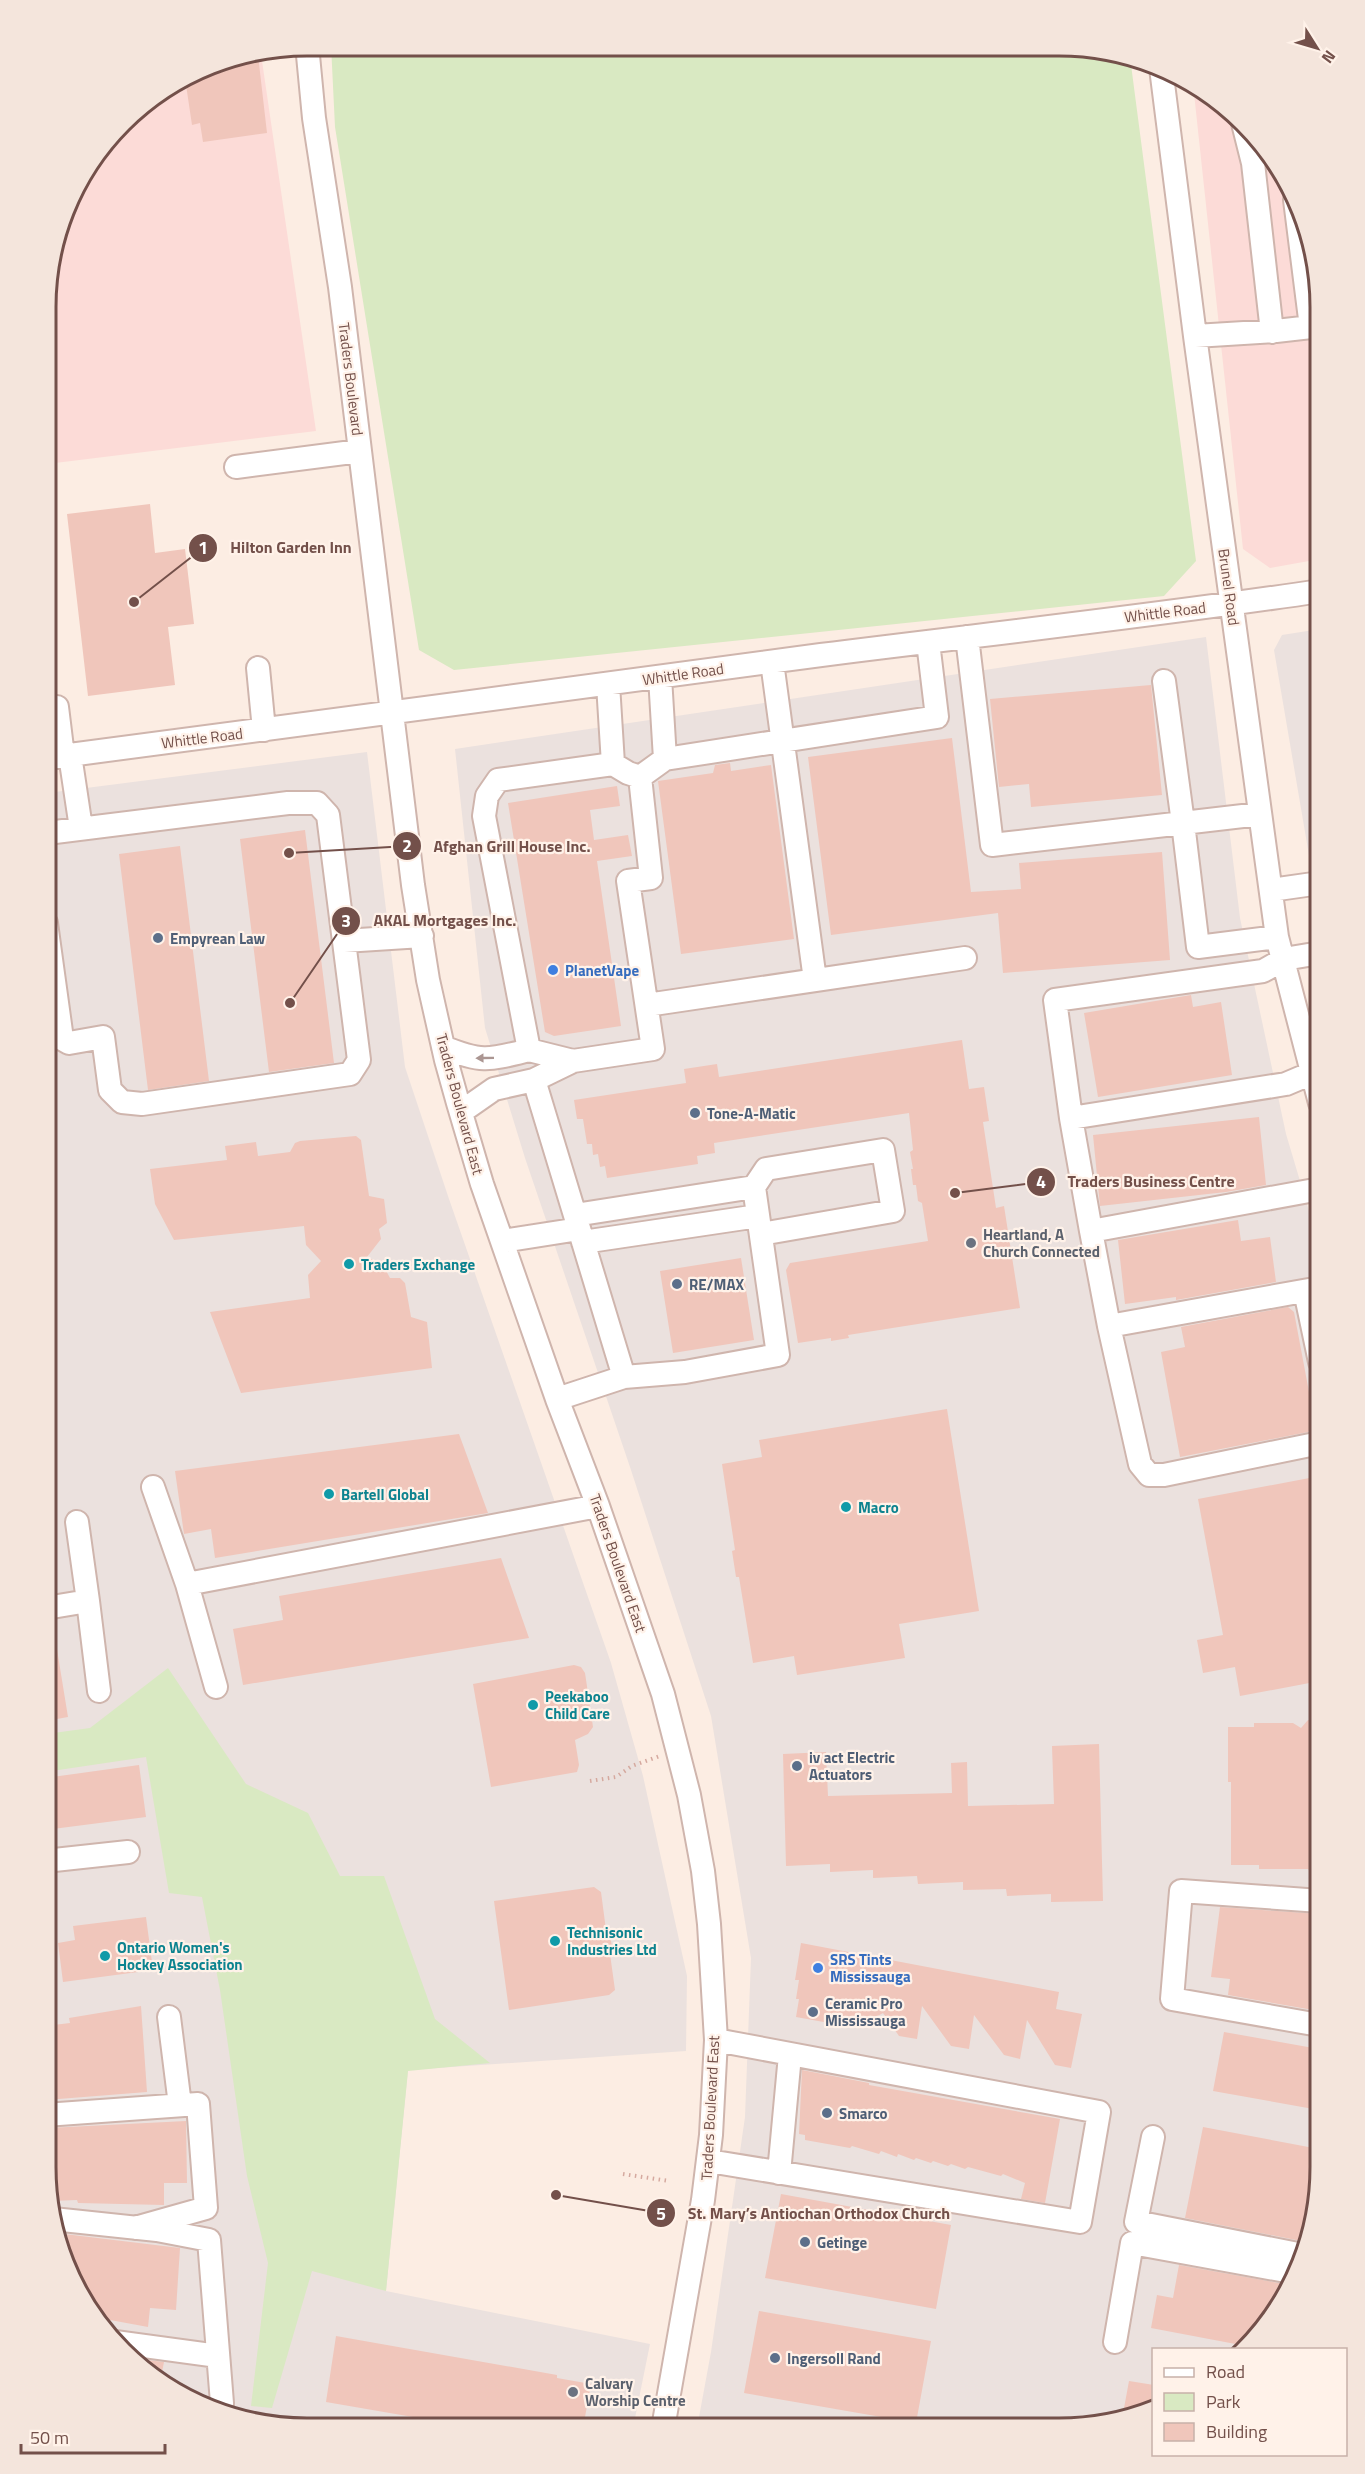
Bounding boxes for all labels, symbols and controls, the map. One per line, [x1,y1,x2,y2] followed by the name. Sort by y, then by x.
[1287,18,1347,78] north arrow
[1316,45,1342,69] text: N
[333,321,369,437] street label: Traders Boulevard
[188,531,364,565] callout: Hilton Garden Inn
[198,534,208,561] text: 1
[230,535,352,559] text: Hilton Garden Inn
[1212,547,1246,627] street label: Brunel Road
[1123,596,1207,628] street label: Whittle Road
[641,657,725,691] street label: Whittle Road
[160,722,244,754] street label: Whittle Road
[392,829,603,863] callout: Afghan Grill House Inc.
[402,832,412,859] text: 2
[433,834,591,858] text: Afghan Grill House Inc.
[331,904,528,938] callout: AKAL Mortgages Inc.
[341,907,351,934] text: 3
[374,908,516,932] text: AKAL Mortgages Inc.
[170,927,266,950] place label: Empyrean Law
[151,931,165,945] marker: Empyrean Law
[565,959,639,982] place label: PlanetVape
[546,963,560,977] marker: PlanetVape
[430,1031,490,1178] street label: Traders Boulevard East
[476,1053,495,1063] one-way arrow
[707,1102,796,1125] place label: Tone-A-Matic
[688,1106,702,1120] marker: Tone-A-Matic
[1026,1165,1247,1199] callout: Traders Business Centre
[1036,1168,1046,1195] text: 4
[1067,1169,1235,1193] text: Traders Business Centre
[983,1223,1100,1263] place label: Heartland, A Church Connected
[964,1236,978,1250] marker: Heartland, A Church Connected
[361,1253,475,1276] place label: Traders Exchange
[342,1257,356,1271] marker: Traders Exchange
[689,1273,745,1296] place label: RE/MAX
[670,1277,684,1291] marker: RE/MAX
[341,1483,429,1506] place label: Bartell Global
[322,1487,336,1501] marker: Bartell Global
[583,1491,653,1636] street label: Traders Boulevard East
[858,1496,899,1519] place label: Macro
[839,1500,853,1514] marker: Macro
[545,1685,610,1725] place label: Peekaboo Child Care
[526,1698,540,1712] marker: Peekaboo Child Care
[809,1746,895,1786] place label: iv act Electric Actuators
[790,1759,804,1773] marker: iv act Electric Actuators
[567,1921,657,1961] place label: Technisonic Industries Ltd
[548,1934,562,1948] marker: Technisonic Industries Ltd
[117,1936,243,1976] place label: Ontario Women's Hockey Association
[830,1948,911,1988] place label: SRS Tints Mississauga
[98,1949,112,1963] marker: Ontario Women's Hockey Association
[811,1961,825,1975] marker: SRS Tints Mississauga
[825,1992,906,2032] place label: Ceramic Pro Mississauga
[806,2005,820,2019] marker: Ceramic Pro Mississauga
[695,2034,725,2181] street label: Traders Boulevard East
[839,2102,888,2125] place label: Smarco
[820,2106,834,2120] marker: Smarco
[646,2196,963,2230] callout: St. Mary’s Antiochan Orthodox Church
[656,2200,666,2227] text: 5
[688,2201,950,2225] text: St. Mary’s Antiochan Orthodox Church
[817,2231,867,2254] place label: Getinge
[798,2235,812,2249] marker: Getinge
[787,2347,881,2370] place label: Ingersoll Rand
[1152,2348,1347,2456] legend
[768,2351,782,2365] marker: Ingersoll Rand
[1206,2358,1245,2385] text: Road
[585,2372,686,2412] place label: Calvary Worship Centre
[566,2385,580,2399] marker: Calvary Worship Centre
[1206,2388,1241,2415] text: Park
[21,2417,165,2455] scale bar
[1206,2418,1267,2445] text: Building
[30,2424,69,2451] text: 50 m

